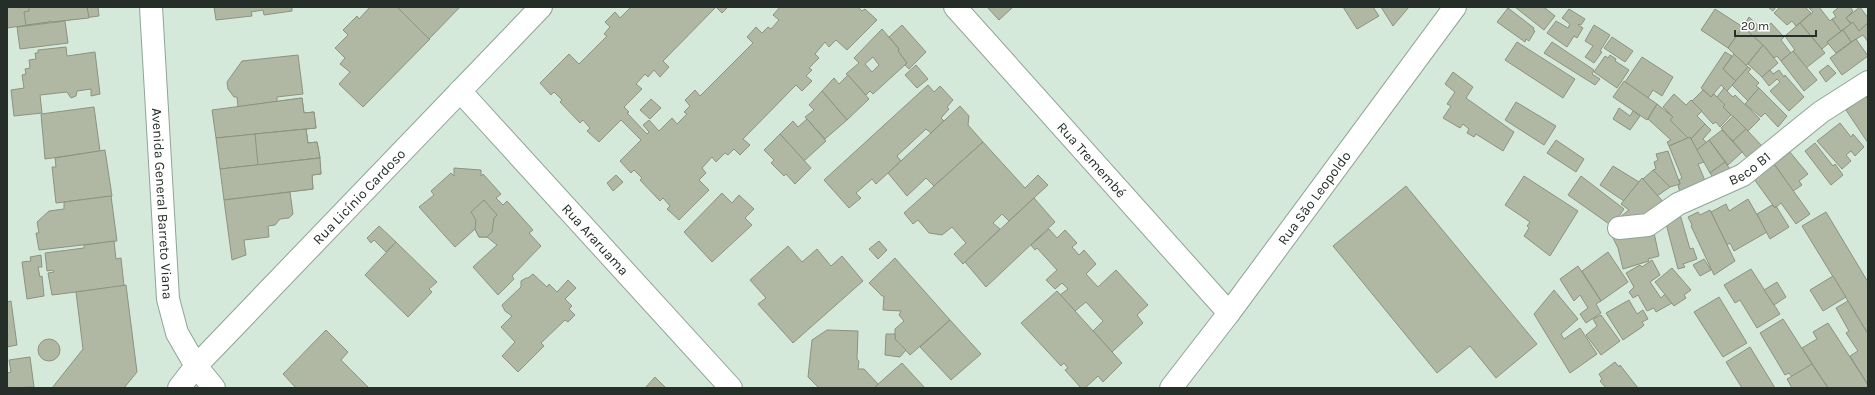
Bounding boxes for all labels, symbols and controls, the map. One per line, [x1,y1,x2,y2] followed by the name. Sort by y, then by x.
[1735,12,1816,38] scale bar
[1741,19,1769,33] text: 20 m
[148,107,177,300] street label: Avenida General Barreto Viana
[1054,119,1130,201] street label: Rua Tremembé
[309,145,409,248] street label: Rua Licínio Cardoso
[1274,148,1354,248] street label: Rua São Leopoldo
[1726,148,1774,189] street label: Beco B1
[559,200,632,279] street label: Rua Araruama

